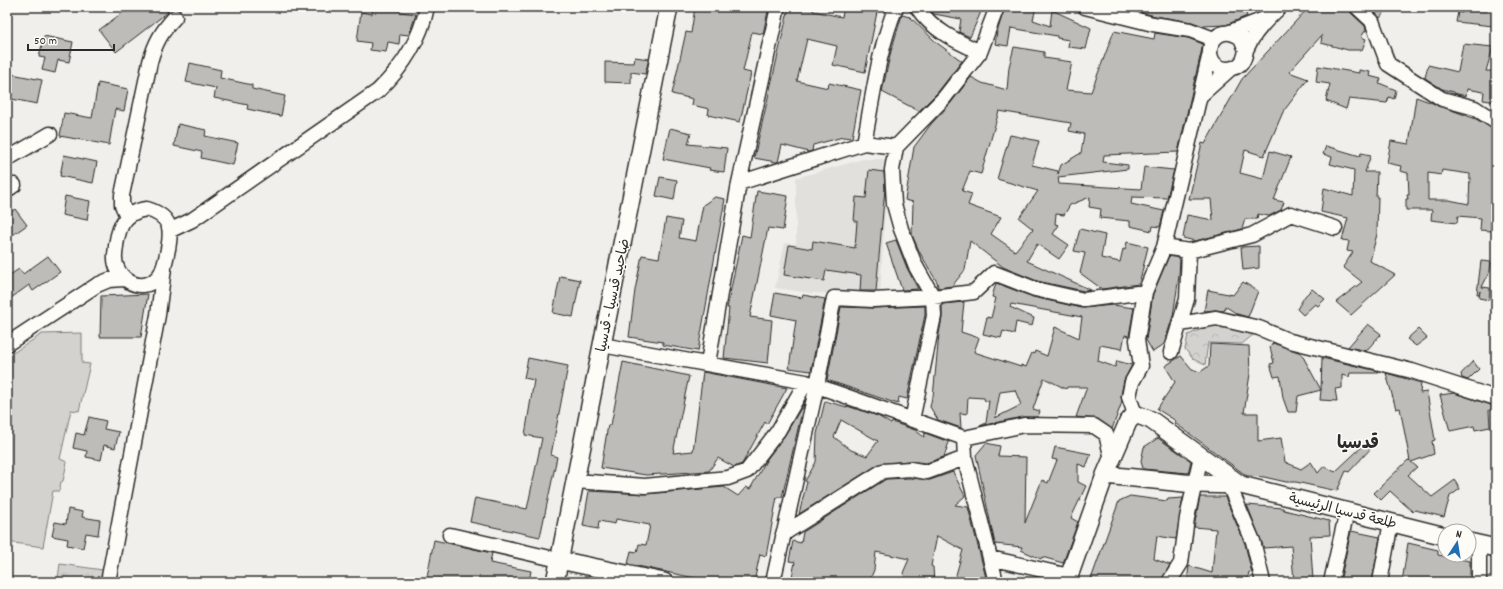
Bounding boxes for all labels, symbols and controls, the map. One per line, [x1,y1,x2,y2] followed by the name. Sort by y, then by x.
[28,26,114,52] scale bar
[34,33,57,50] text: 50 m
[592,237,636,354] street label: ضاحيد قدسيا - قدسيا
[1337,432,1379,457] district label: قدسيا
[1286,489,1399,535] street label: طلعة قدسيا الرئيسية
[1437,523,1477,563] north arrow
[1454,527,1464,544] text: N

